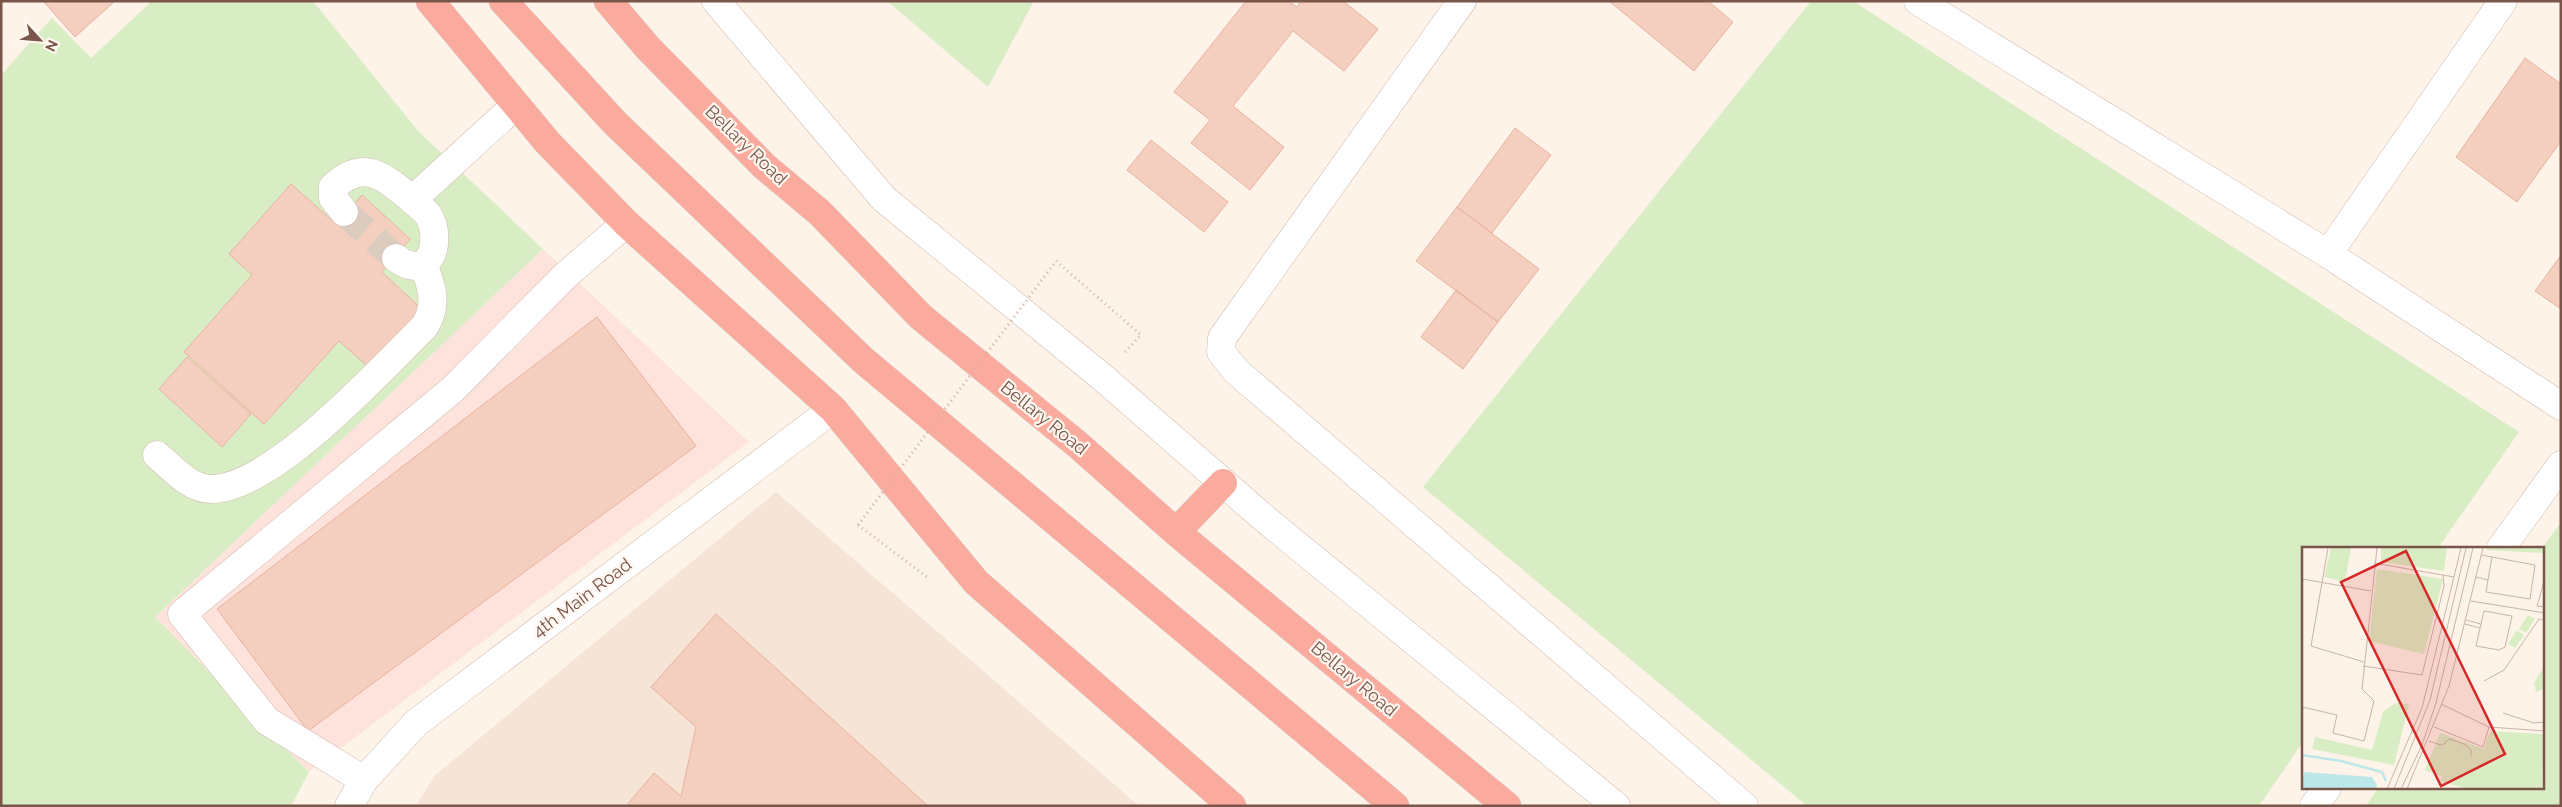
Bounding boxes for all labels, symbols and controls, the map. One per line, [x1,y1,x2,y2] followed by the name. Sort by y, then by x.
[15,15,65,65] north arrow
[42,37,61,54] text: N
[701,100,792,189] street label: Bellary Road
[997,376,1092,459] street label: Bellary Road
[2302,547,2544,790] inset map
[528,554,635,642] street label: 4th Main Road
[1307,637,1401,721] street label: Bellary Road

